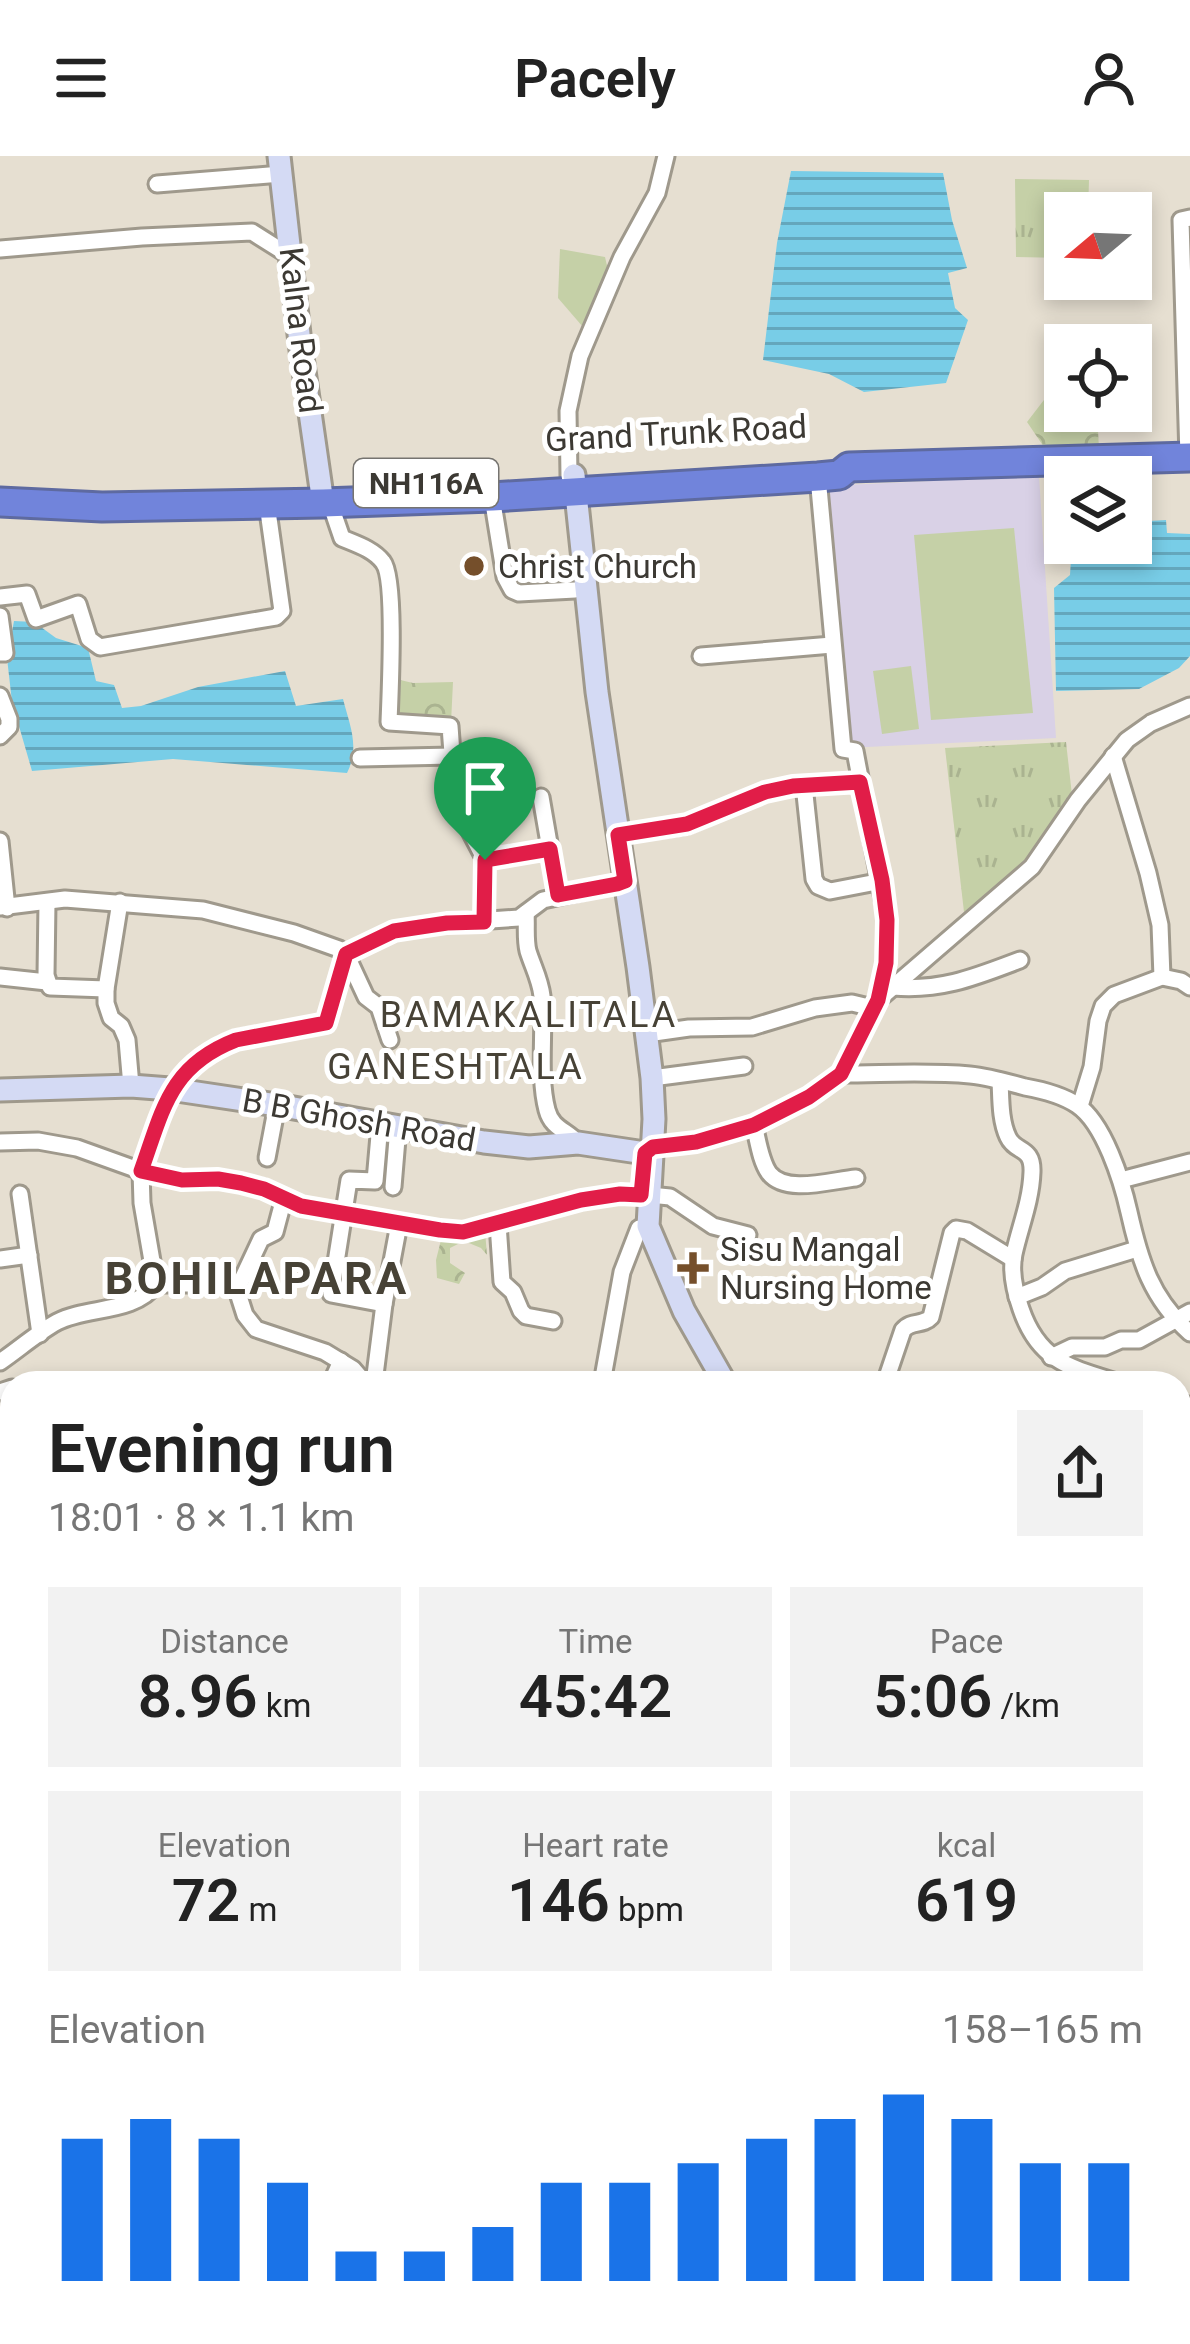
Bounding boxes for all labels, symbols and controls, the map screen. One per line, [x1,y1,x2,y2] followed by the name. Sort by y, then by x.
[48,45,114,111] icon: menu
[1076,45,1142,111] icon: person
[514,47,676,110] text: Pacely
[1044,192,1152,300] north arrow
[1044,192,1152,564] map controls
[271,245,331,415] street label: Kalna Road
[1044,324,1152,432] button: locate
[544,407,808,459] street label: Grand Trunk Road
[1044,456,1152,564] button: layers
[354,459,498,507] road number: NH116A
[498,547,697,586] place label: Christ Church
[461,553,487,579] marker: Christ Church
[434,737,536,860] pin
[452,755,518,821] icon: arrive
[380,994,678,1036] district label: BAMAKALITALA
[327,1046,585,1088] district label: GANESHTALA
[239,1080,479,1160] street label: B B Ghosh Road
[720,1230,932,1307] place label: Sisu Mangal Nursing Home
[105,1252,409,1305] district label: BOHILAPARA
[677,1252,709,1284] marker: Sisu Mangal Nursing Home
[1017,1410,1143,1536] button: share
[48,1411,395,1488] text: Evening run
[48,1495,355,1541] text: 18:01 · 8 × 1.1 km
[160,1622,289,1661] text: Distance
[558,1622,633,1661] text: Time
[930,1622,1003,1661] text: Pace
[138,1661,258,1732] text: 8.96
[519,1661,672,1732] text: 45:42
[873,1661,992,1732] text: 5:06
[258,1686,311,1725] text: km
[992,1686,1060,1725] text: /km
[158,1826,291,1865] text: Elevation
[522,1826,669,1865] text: Heart rate
[937,1826,996,1865] text: kcal
[172,1865,240,1936] text: 72
[507,1865,610,1936] text: 146
[915,1865,1018,1936] text: 619
[240,1890,277,1929] text: m
[610,1890,684,1929] text: bpm
[48,2007,206,2053] text: Elevation
[942,2007,1143,2053] text: 158–165 m

